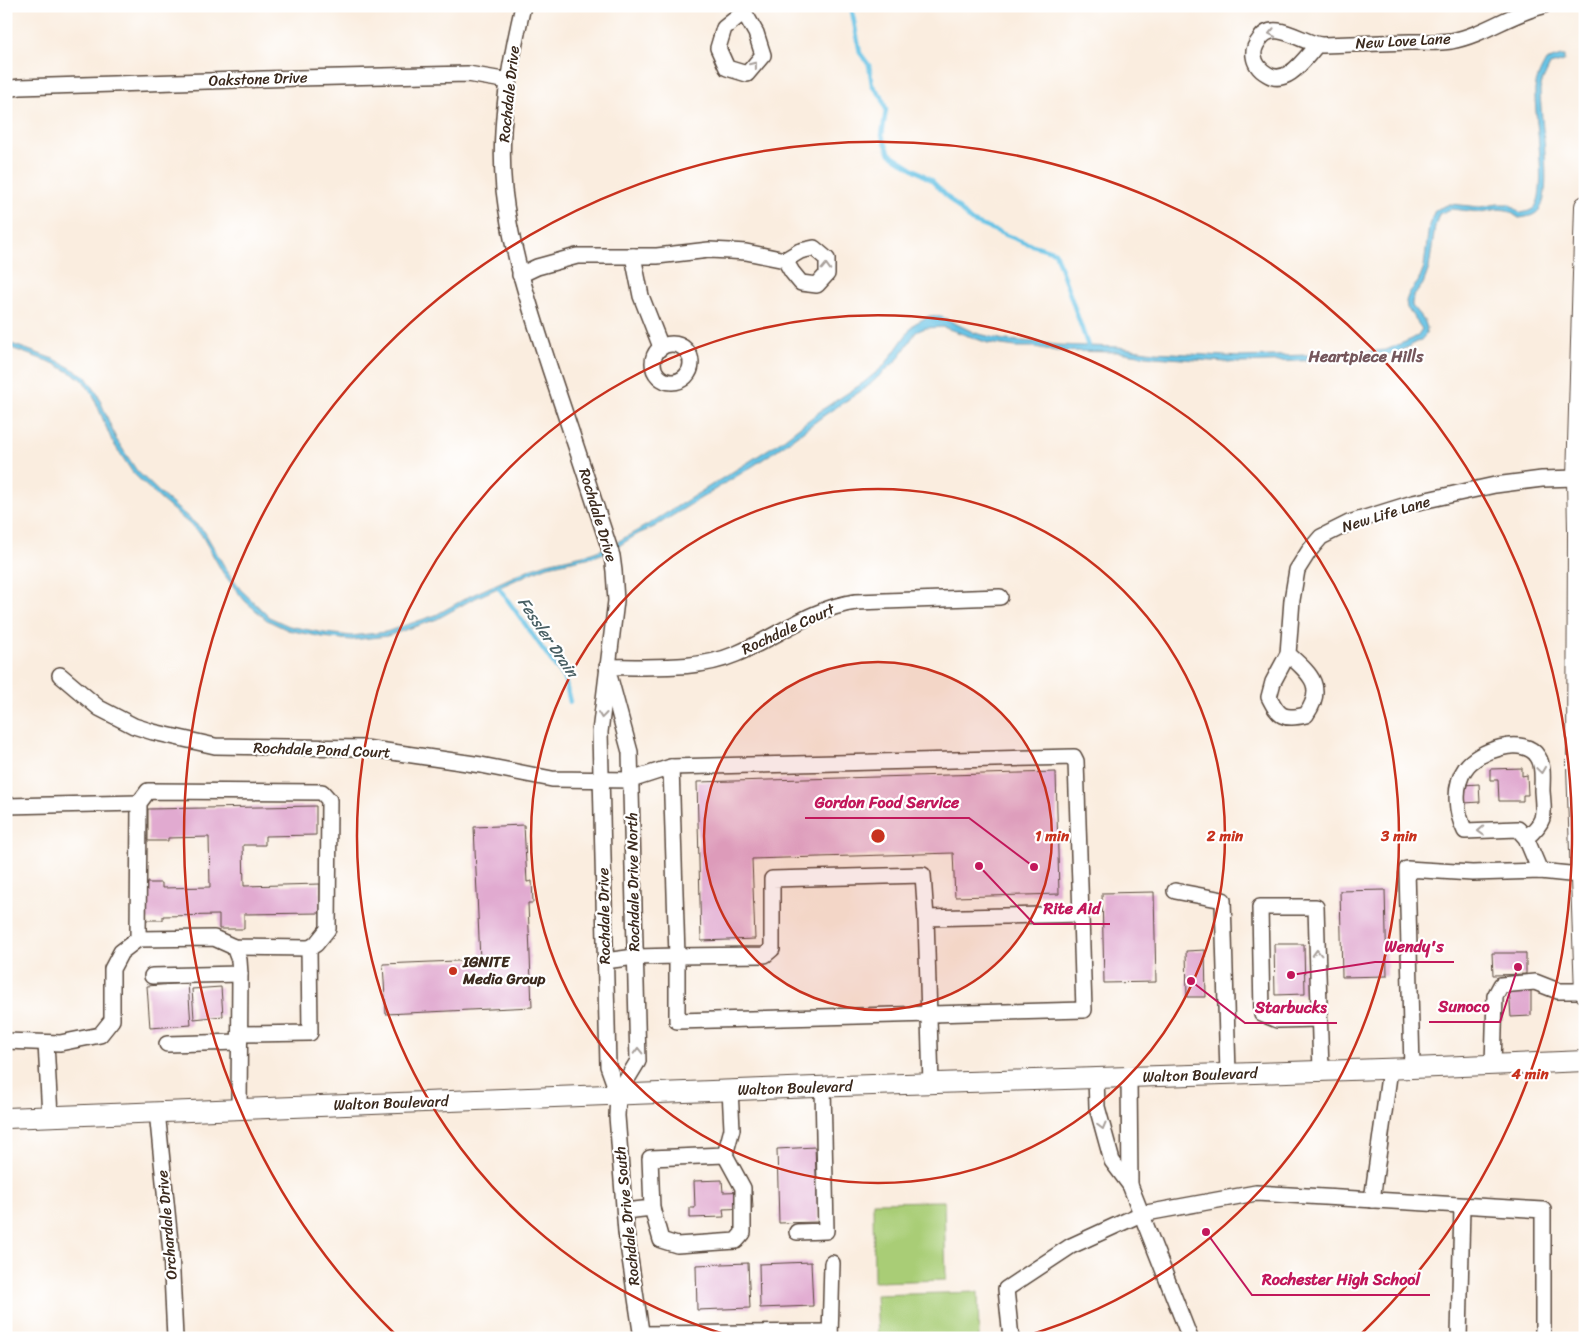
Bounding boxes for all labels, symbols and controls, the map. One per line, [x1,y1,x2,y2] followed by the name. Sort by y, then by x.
[1355,26,1452,56] street label: New Love Lane
[1267,28,1276,38] one-way arrow
[491,44,527,144] street label: Rochdale Drive
[749,62,757,71] one-way arrow
[208,64,308,94] street label: Oakstone Drive
[821,262,831,270] one-way arrow
[1308,342,1424,371] district label: Heartpiece Hills
[571,465,625,565] street label: Rochdale Drive
[1338,488,1434,540] street label: New Life Lane
[510,591,587,685] water label: Fessler Drain
[737,596,840,662] street label: Rochdale Court
[597,712,608,720] one-way arrow
[253,735,391,765] street label: Rochdale Pond Court
[1535,766,1546,774] one-way arrow
[805,787,969,818] callout: Gordon Food Service
[814,788,960,817] text: Gordon Food Service
[619,812,647,952] street label: Rochdale Drive North
[1035,823,1070,849] text: 1 min
[1206,823,1244,849] text: 2 min
[1380,823,1418,849] text: 3 min
[1477,825,1485,836] one-way arrow
[869,827,887,845] centre of rings
[590,867,618,965] street label: Rochdale Drive
[1034,893,1110,924] callout: Rite Aid
[1043,894,1102,923] text: Rite Aid
[1375,931,1454,962] callout: Wendy's
[1384,932,1444,961] text: Wendy's
[1312,948,1323,956] one-way arrow
[462,949,546,992] place label: IGNITE Media Group
[447,965,459,977] marker: IGNITE Media Group
[1429,991,1500,1022] callout: Sunoco
[1245,992,1337,1023] callout: Starbucks
[1437,992,1490,1021] text: Sunoco
[1254,993,1327,1022] text: Starbucks
[632,1047,643,1055] one-way arrow
[1142,1060,1259,1090] street label: Walton Boulevard
[1510,1061,1549,1087] text: 4 min
[737,1073,854,1103] street label: Walton Boulevard
[333,1088,450,1118] street label: Walton Boulevard
[1097,1121,1107,1129] one-way arrow
[607,1145,647,1287] street label: Rochdale Drive South
[149,1169,185,1281] street label: Orchardale Drive
[1252,1264,1430,1295] callout: Rochester High School
[1261,1265,1421,1294] text: Rochester High School

